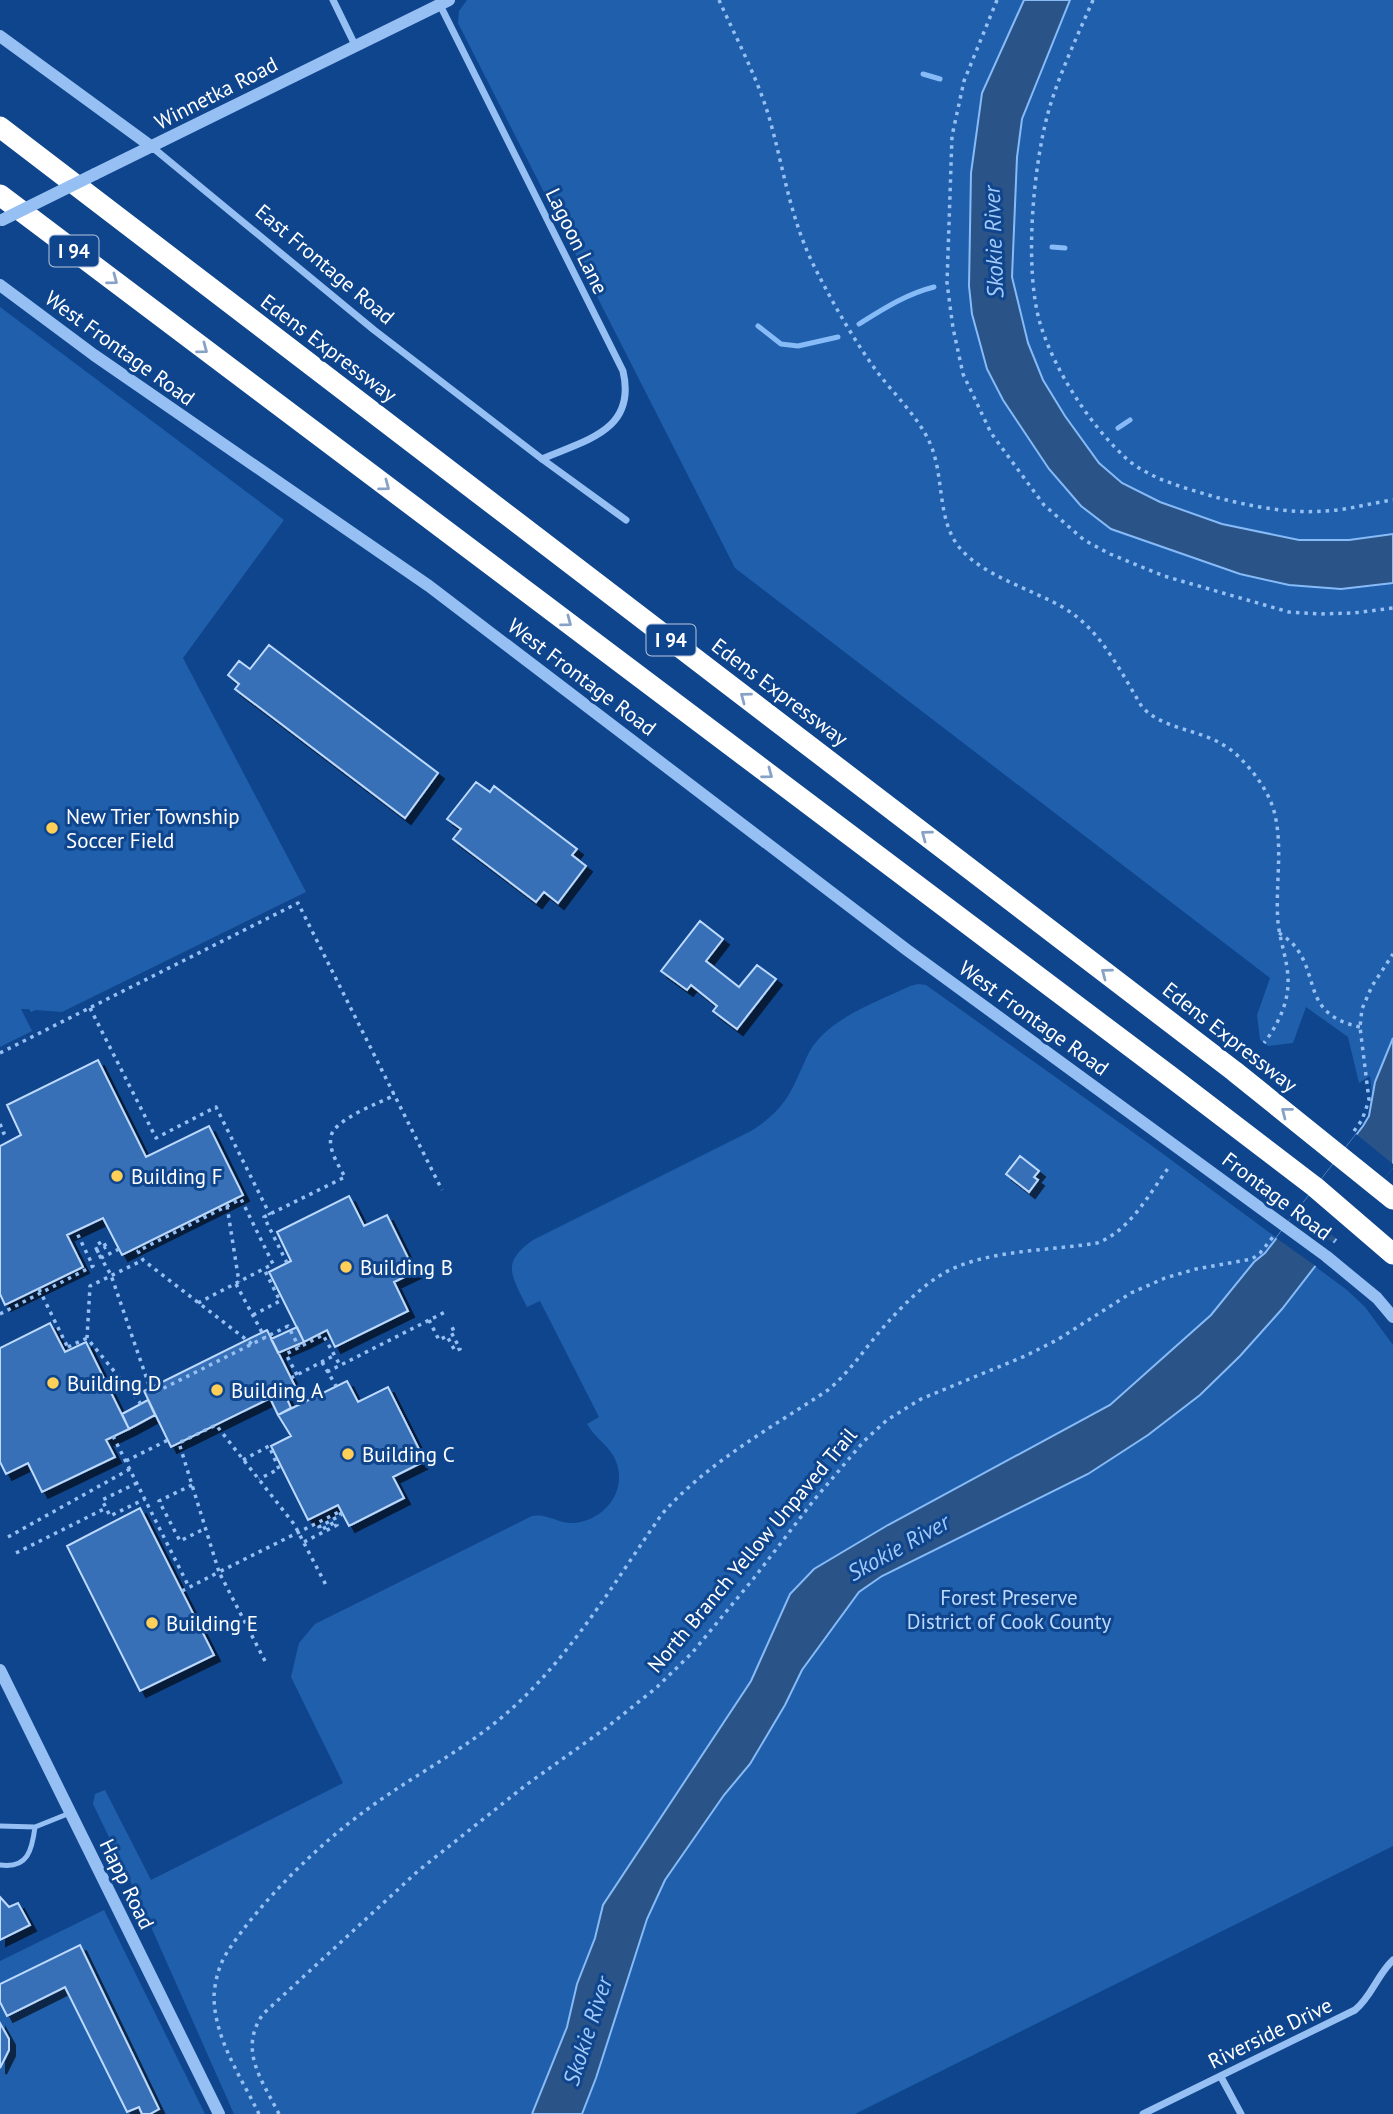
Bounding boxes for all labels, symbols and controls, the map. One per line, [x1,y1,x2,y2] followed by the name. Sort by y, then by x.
[150,50,282,136] street label: Winnetka Road
[540,184,614,298] street label: Lagoon Lane
[976,184,1009,299] water label: Skokie River
[250,198,400,330] street label: East Frontage Road
[50,235,98,266] road number: I 94
[105,272,118,285] one-way arrow
[40,284,200,412] street label: West Frontage Road
[255,288,403,408] street label: Edens Expressway
[196,340,208,353] one-way arrow
[377,477,390,490] one-way arrow
[502,612,662,742] street label: West Frontage Road
[559,614,572,627] one-way arrow
[646,624,696,656] road number: I 94
[706,632,854,752] street label: Edens Expressway
[740,692,753,705] one-way arrow
[760,766,773,778] one-way arrow
[66,803,240,854] place label: New Trier Township Soccer Field
[44,820,60,836] marker: New Trier Township Soccer Field
[921,830,933,843] one-way arrow
[954,954,1114,1082] street label: West Frontage Road
[1101,969,1114,981] one-way arrow
[1157,976,1303,1098] street label: Edens Expressway
[1282,1108,1295,1120] one-way arrow
[1217,1146,1337,1246] street label: Frontage Road
[131,1163,223,1190] place label: Building F
[109,1168,125,1184] marker: Building F
[360,1254,453,1281] place label: Building B
[338,1259,354,1275] marker: Building B
[67,1370,161,1397] place label: Building D
[45,1375,61,1391] marker: Building D
[231,1377,324,1404] place label: Building A
[209,1382,225,1398] marker: Building A
[642,1422,862,1678] street label: North Branch Yellow Unpaved Trail
[362,1441,455,1468] place label: Building C
[340,1446,356,1462] marker: Building C
[842,1506,956,1587] water label: Skokie River
[907,1584,1112,1635] park label: Forest Preserve District of Cook County
[166,1610,258,1637] place label: Building E
[144,1615,160,1631] marker: Building E
[94,1834,160,1934] street label: Happ Road
[556,1972,619,2089] water label: Skokie River
[1203,1991,1337,2075] street label: Riverside Drive

